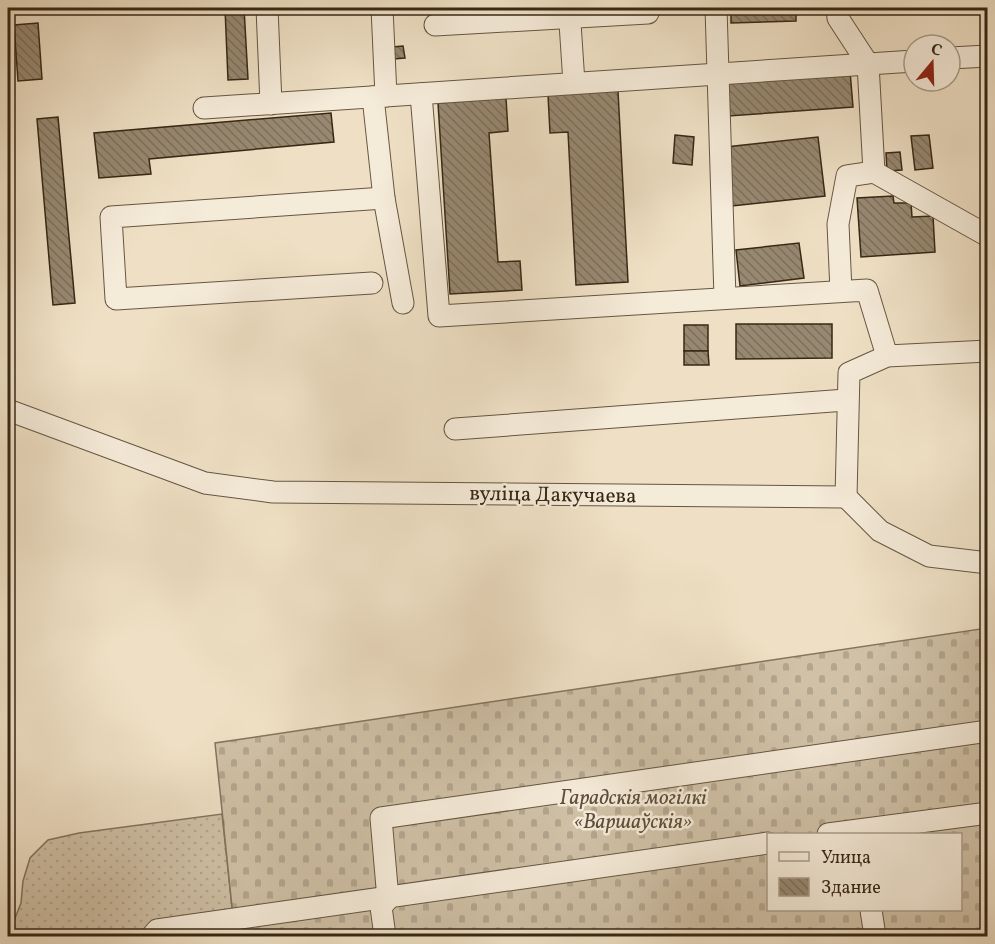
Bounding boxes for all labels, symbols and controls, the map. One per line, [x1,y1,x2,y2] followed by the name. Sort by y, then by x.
[902,33,962,93] north arrow
[928,39,945,63] text: С
[469,480,637,511] street label: вуліца Дакучаева
[559,784,707,837] park label: Гарадскія могілкі «Варшаўскія»
[767,833,962,911] legend
[821,846,871,871] text: Улица
[821,876,881,901] text: Здание

